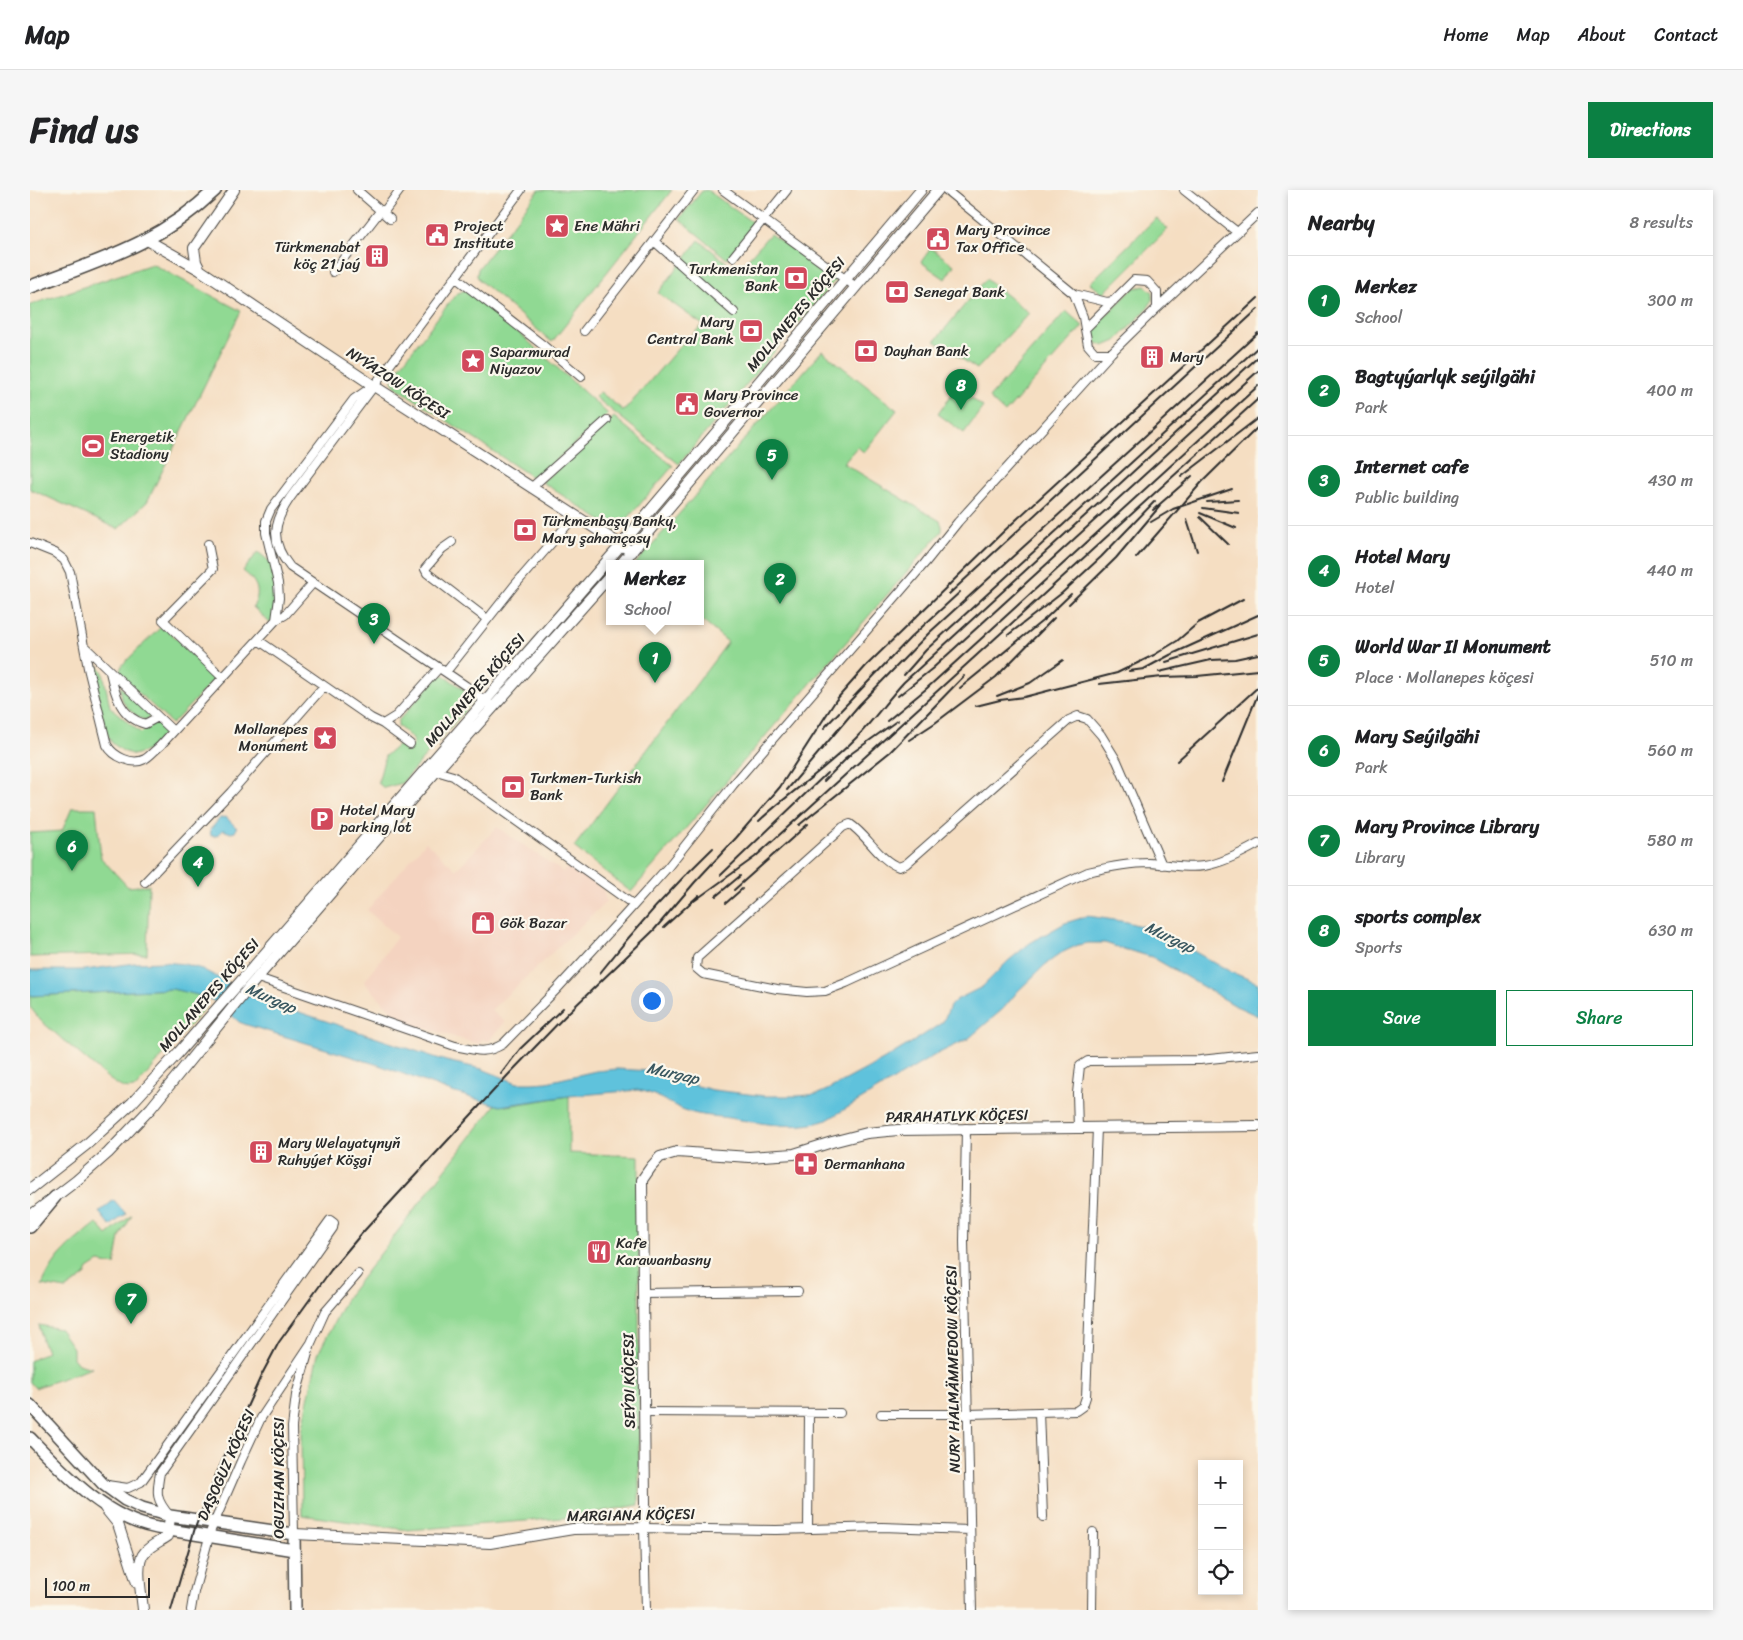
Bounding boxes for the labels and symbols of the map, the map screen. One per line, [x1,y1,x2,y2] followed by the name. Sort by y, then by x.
[453,213,514,256] place label: Project Institute
[544,213,570,239] place icon: Ene Mähri
[574,213,641,239] place label: Ene Mähri
[956,217,1051,260] place label: Mary Province Tax Office
[424,222,450,248] public building icon: Project Institute
[925,226,951,252] public building icon: Mary Province Tax Office
[274,234,361,277] place label: Türkmenabat köç 21 jaý
[364,243,390,269] building icon: Türkmenabat köç 21 jaý
[740,250,852,377] street label: MOLLANEPES KÖÇESI
[689,256,778,299] place label: Turkmenistan Bank
[783,265,809,291] bank icon: Turkmenistan Bank
[884,279,910,305] bank icon: Senegat Bank
[914,279,1005,305] place label: Senegat Bank
[647,309,734,352] place label: Mary Central Bank
[738,318,764,344] bank icon: Mary Central Bank
[853,338,879,364] bank icon: Dayhan Bank
[884,338,969,364] place label: Dayhan Bank
[490,339,571,382] place label: Saparmurad Niyazov
[341,340,456,427] street label: NYÝAZOW KÖÇESI
[1139,344,1165,370] building icon: Mary
[1170,344,1204,370] place label: Mary
[460,348,486,374] place icon: Saparmurad Niyazov
[945,369,977,410] pin: 8
[704,382,799,425] place label: Mary Province Governor
[674,391,700,417] public building icon: Mary Province Governor
[110,424,174,467] place label: Energetik Stadiony
[80,433,106,459] sports icon: Energetik Stadiony
[756,439,788,480] pin: 5
[542,508,677,551] place label: Türkmenbaşy Banky, Mary şahamçasy
[512,517,538,543] bank icon: Türkmenbaşy Banky, Mary şahamçasy
[764,563,796,604] pin: 2
[358,603,390,644] pin: 3
[418,627,532,753] street label: MOLLANEPES KÖÇESI
[639,642,671,683] pin: 1
[234,716,308,759] place label: Mollanepes Monument
[312,725,338,751] place icon: Mollanepes Monument
[530,765,642,808] place label: Turkmen-Turkish Bank
[500,774,526,800] bank icon: Turkmen-Turkish Bank
[339,797,415,840] place label: Hotel Mary parking lot
[309,806,335,832] parking icon: Hotel Mary parking lot
[56,830,88,871] pin: 6
[182,846,214,887] pin: 4
[470,910,496,936] shop icon: Gök Bazar
[500,910,568,936] place label: Gök Bazar
[1140,912,1201,962] water label: Murgap
[152,932,266,1058] street label: MOLLANEPES KÖÇESI
[241,974,302,1023] water label: Murgap
[639,988,665,1014] your location
[644,1053,703,1093] water label: Murgap
[885,1102,1029,1130] street label: PARAHATLYK KÖÇESI
[278,1130,400,1173] place label: Mary Welayatynyň Ruhyýet Köşgi
[248,1139,274,1165] building icon: Mary Welayatynyň Ruhyýet Köşgi
[793,1151,819,1177] pharmacy icon: Dermanhana
[824,1151,906,1177] place label: Dermanhana
[616,1230,711,1273] place label: Kafe Karawanbasny
[586,1239,612,1265] restaurant icon: Kafe Karawanbasny
[938,1265,968,1473] street label: NURY HALMÄMMEDOW KÖÇESI
[115,1283,147,1324] pin: 7
[615,1332,643,1429] street label: SEÝDI KÖÇESI
[190,1405,262,1525] street label: DAŞOGUZ KÖÇESI
[266,1417,292,1539] street label: OGUZHAN KÖÇESI
[567,1501,696,1529] street label: MARGIANA KÖÇESI
[45,1575,150,1598] scale bar

